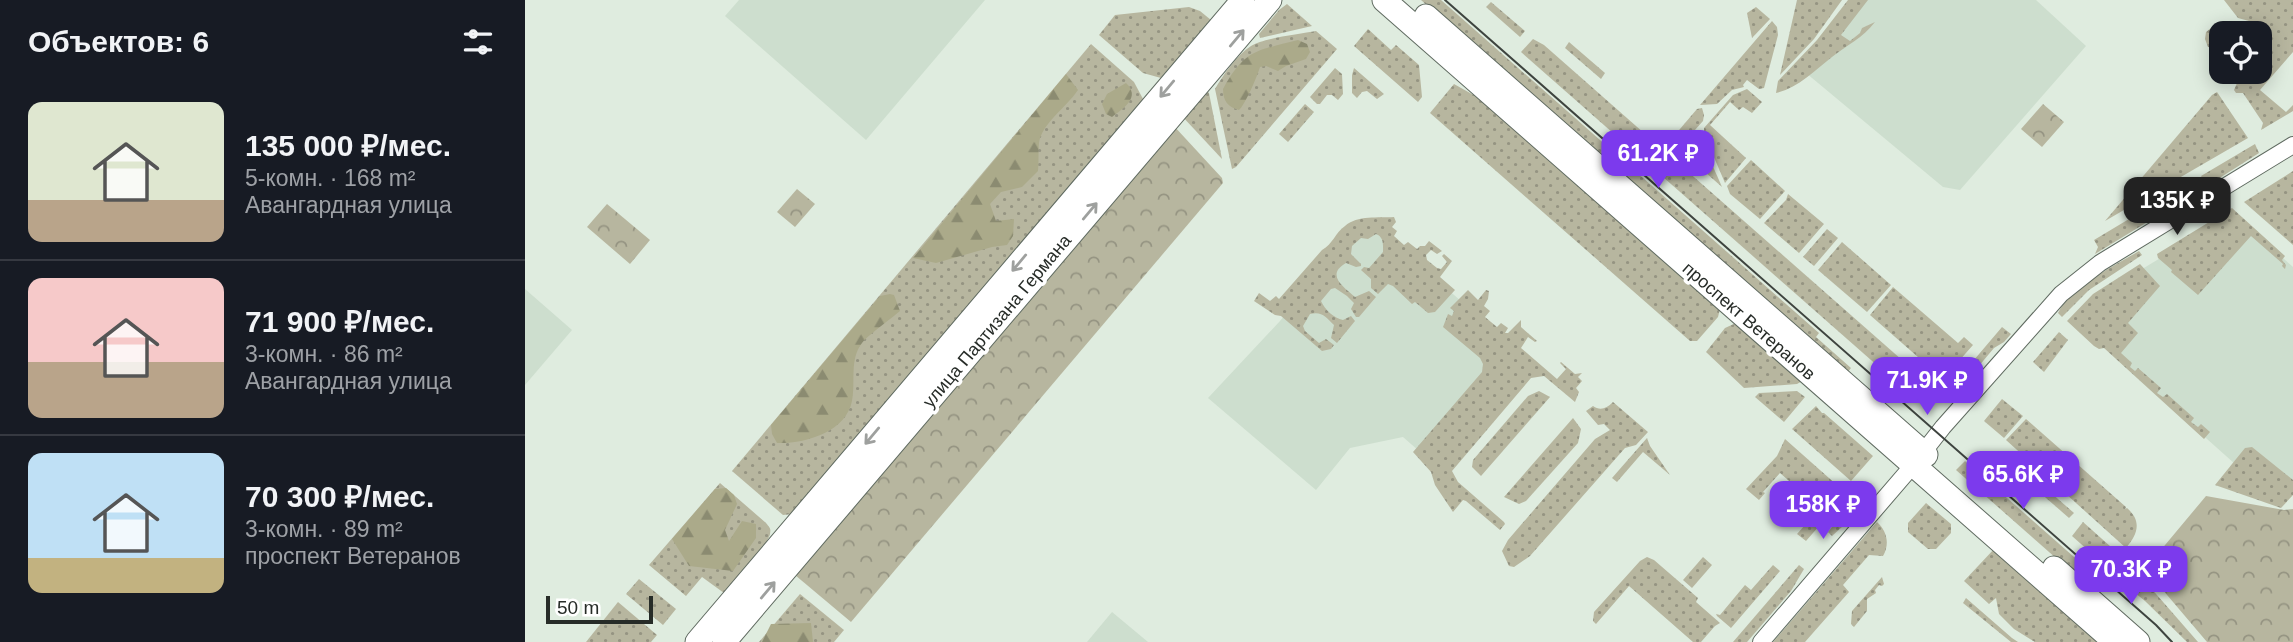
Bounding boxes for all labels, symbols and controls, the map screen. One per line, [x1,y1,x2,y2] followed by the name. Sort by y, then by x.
[2209,21,2272,84] map controls
[2209,21,2272,84] button: locate
[459,23,497,61] icon: filters
[28,25,209,58] text: Объектов: 6
[1229,29,1245,47] one-way arrow
[1159,80,1175,98] one-way arrow
[245,129,451,162] text: 135 000 ₽/мес.
[84,130,168,214] icon: home
[1593,130,1723,190] pin: 61.2K ₽
[1617,140,1699,166] text: 61.2K ₽
[245,165,416,191] text: 5-комн. · 168 m²
[2120,177,2234,237] pin: 135K ₽
[2140,187,2214,213] text: 135K ₽
[245,192,452,218] text: Авангардная улица
[1082,203,1098,221] one-way arrow
[919,230,1076,411] street label: улица Партизана Германа
[1011,253,1027,271] one-way arrow
[1679,258,1819,384] street label: проспект Ветеранов
[245,305,434,338] text: 71 900 ₽/мес.
[84,306,168,390] icon: home
[245,341,403,367] text: 3-комн. · 86 m²
[1862,358,1992,417] pin: 71.9K ₽
[1886,367,1968,393] text: 71.9K ₽
[245,368,452,394] text: Авангардная улица
[864,427,880,445] one-way arrow
[1958,452,2088,511] pin: 65.6K ₽
[1982,461,2064,487] text: 65.6K ₽
[245,480,434,513] text: 70 300 ₽/мес.
[84,481,168,565] icon: home
[1766,482,1880,541] pin: 158K ₽
[1786,491,1860,517] text: 158K ₽
[245,516,403,542] text: 3-комн. · 89 m²
[245,543,461,569] text: проспект Ветеранов
[2066,546,2196,606] pin: 70.3K ₽
[2090,556,2172,582] text: 70.3K ₽
[760,581,776,599] one-way arrow
[546,593,653,625] scale bar
[557,597,599,618] text: 50 m

